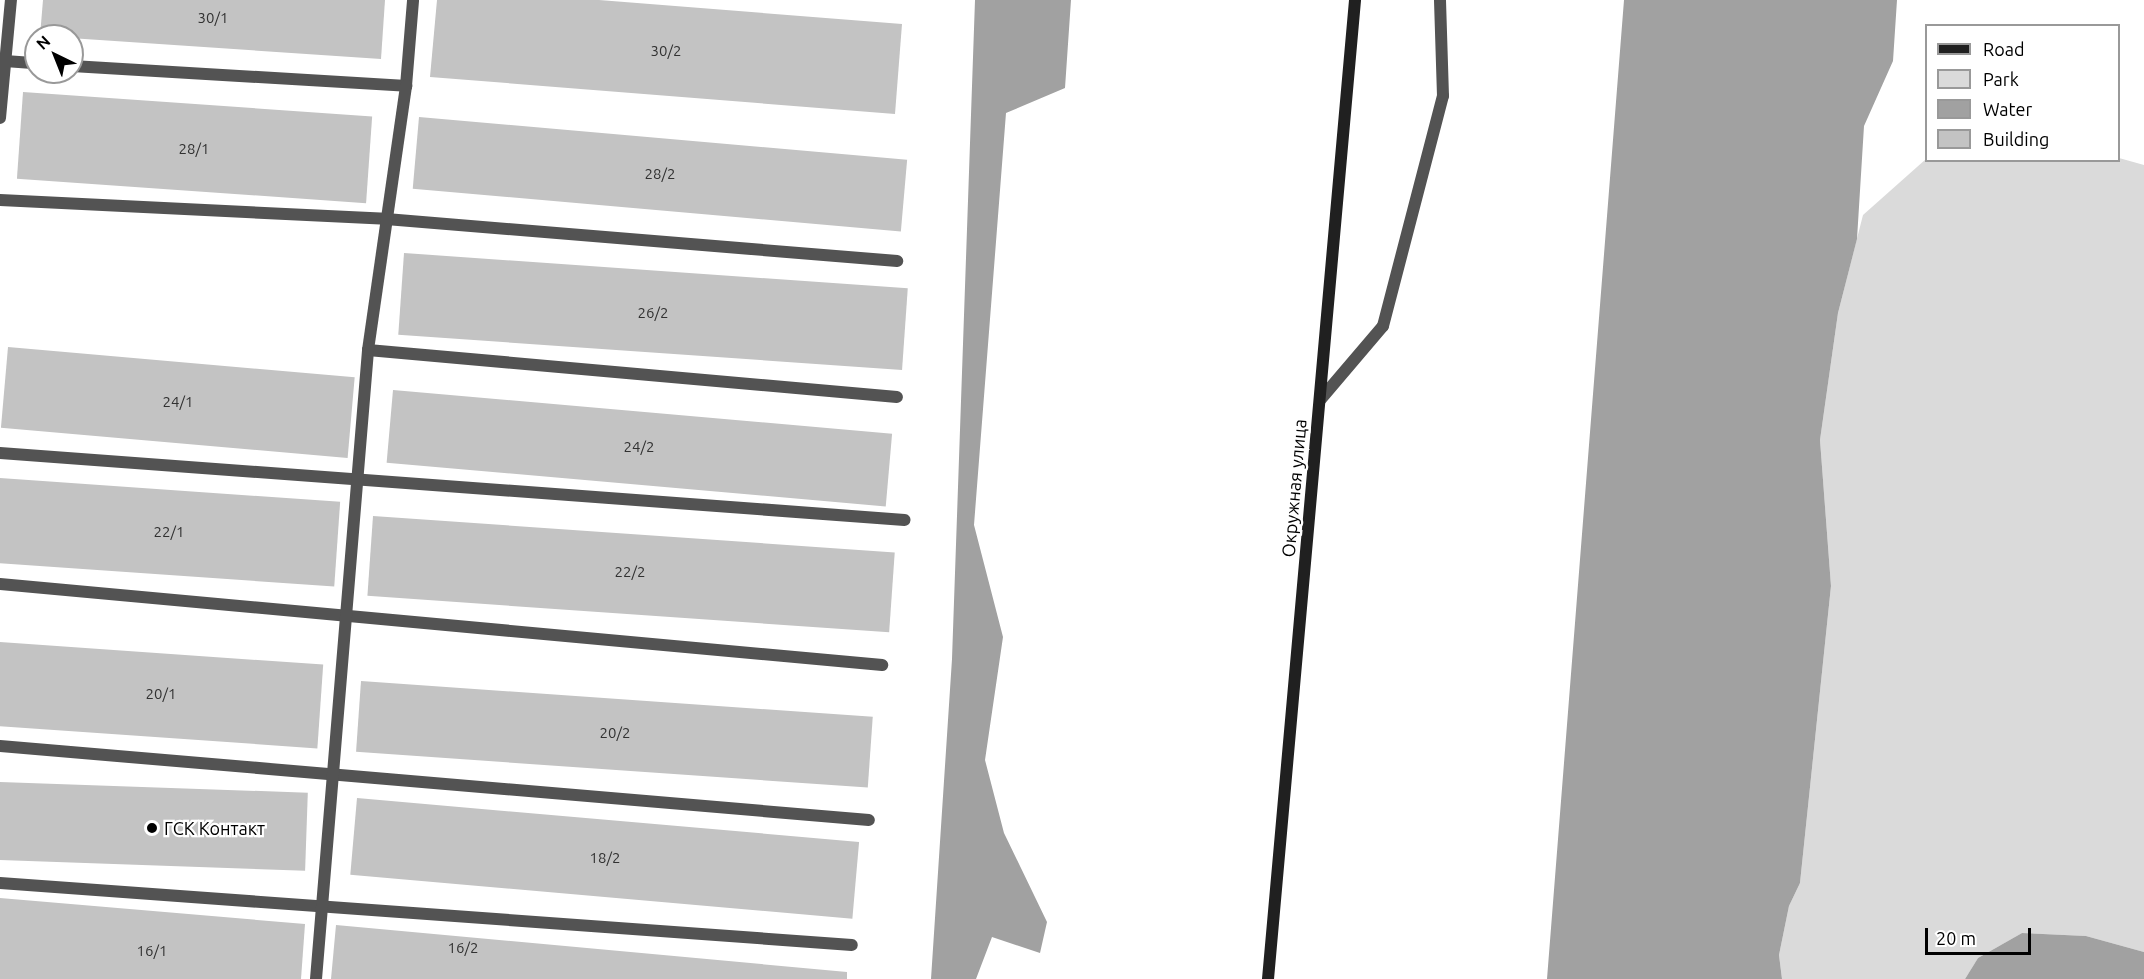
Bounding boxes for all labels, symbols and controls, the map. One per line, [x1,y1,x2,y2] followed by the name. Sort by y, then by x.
[198,9,228,27] house number: 30/1
[24,24,84,84] north arrow
[1925,24,2120,162] legend
[33,32,54,53] text: N
[1983,39,2025,59] text: Road
[651,42,681,60] house number: 30/2
[1983,69,2019,89] text: Park
[1983,99,2032,119] text: Water
[1983,129,2049,149] text: Building
[179,140,209,158] house number: 28/1
[645,165,675,183] house number: 28/2
[638,304,668,322] house number: 26/2
[163,393,193,411] house number: 24/1
[1277,418,1311,558] street label: Окружная улица
[624,438,654,456] house number: 24/2
[154,523,184,541] house number: 22/1
[615,563,645,581] house number: 22/2
[146,685,176,703] house number: 20/1
[600,724,630,742] house number: 20/2
[164,817,265,839] place label: ГСК Контакт
[145,821,159,835] marker: ГСК Контакт
[590,849,620,867] house number: 18/2
[1928,916,2034,954] scale bar
[1936,928,1976,948] text: 20 m
[448,939,478,957] house number: 16/2
[137,942,167,960] house number: 16/1

